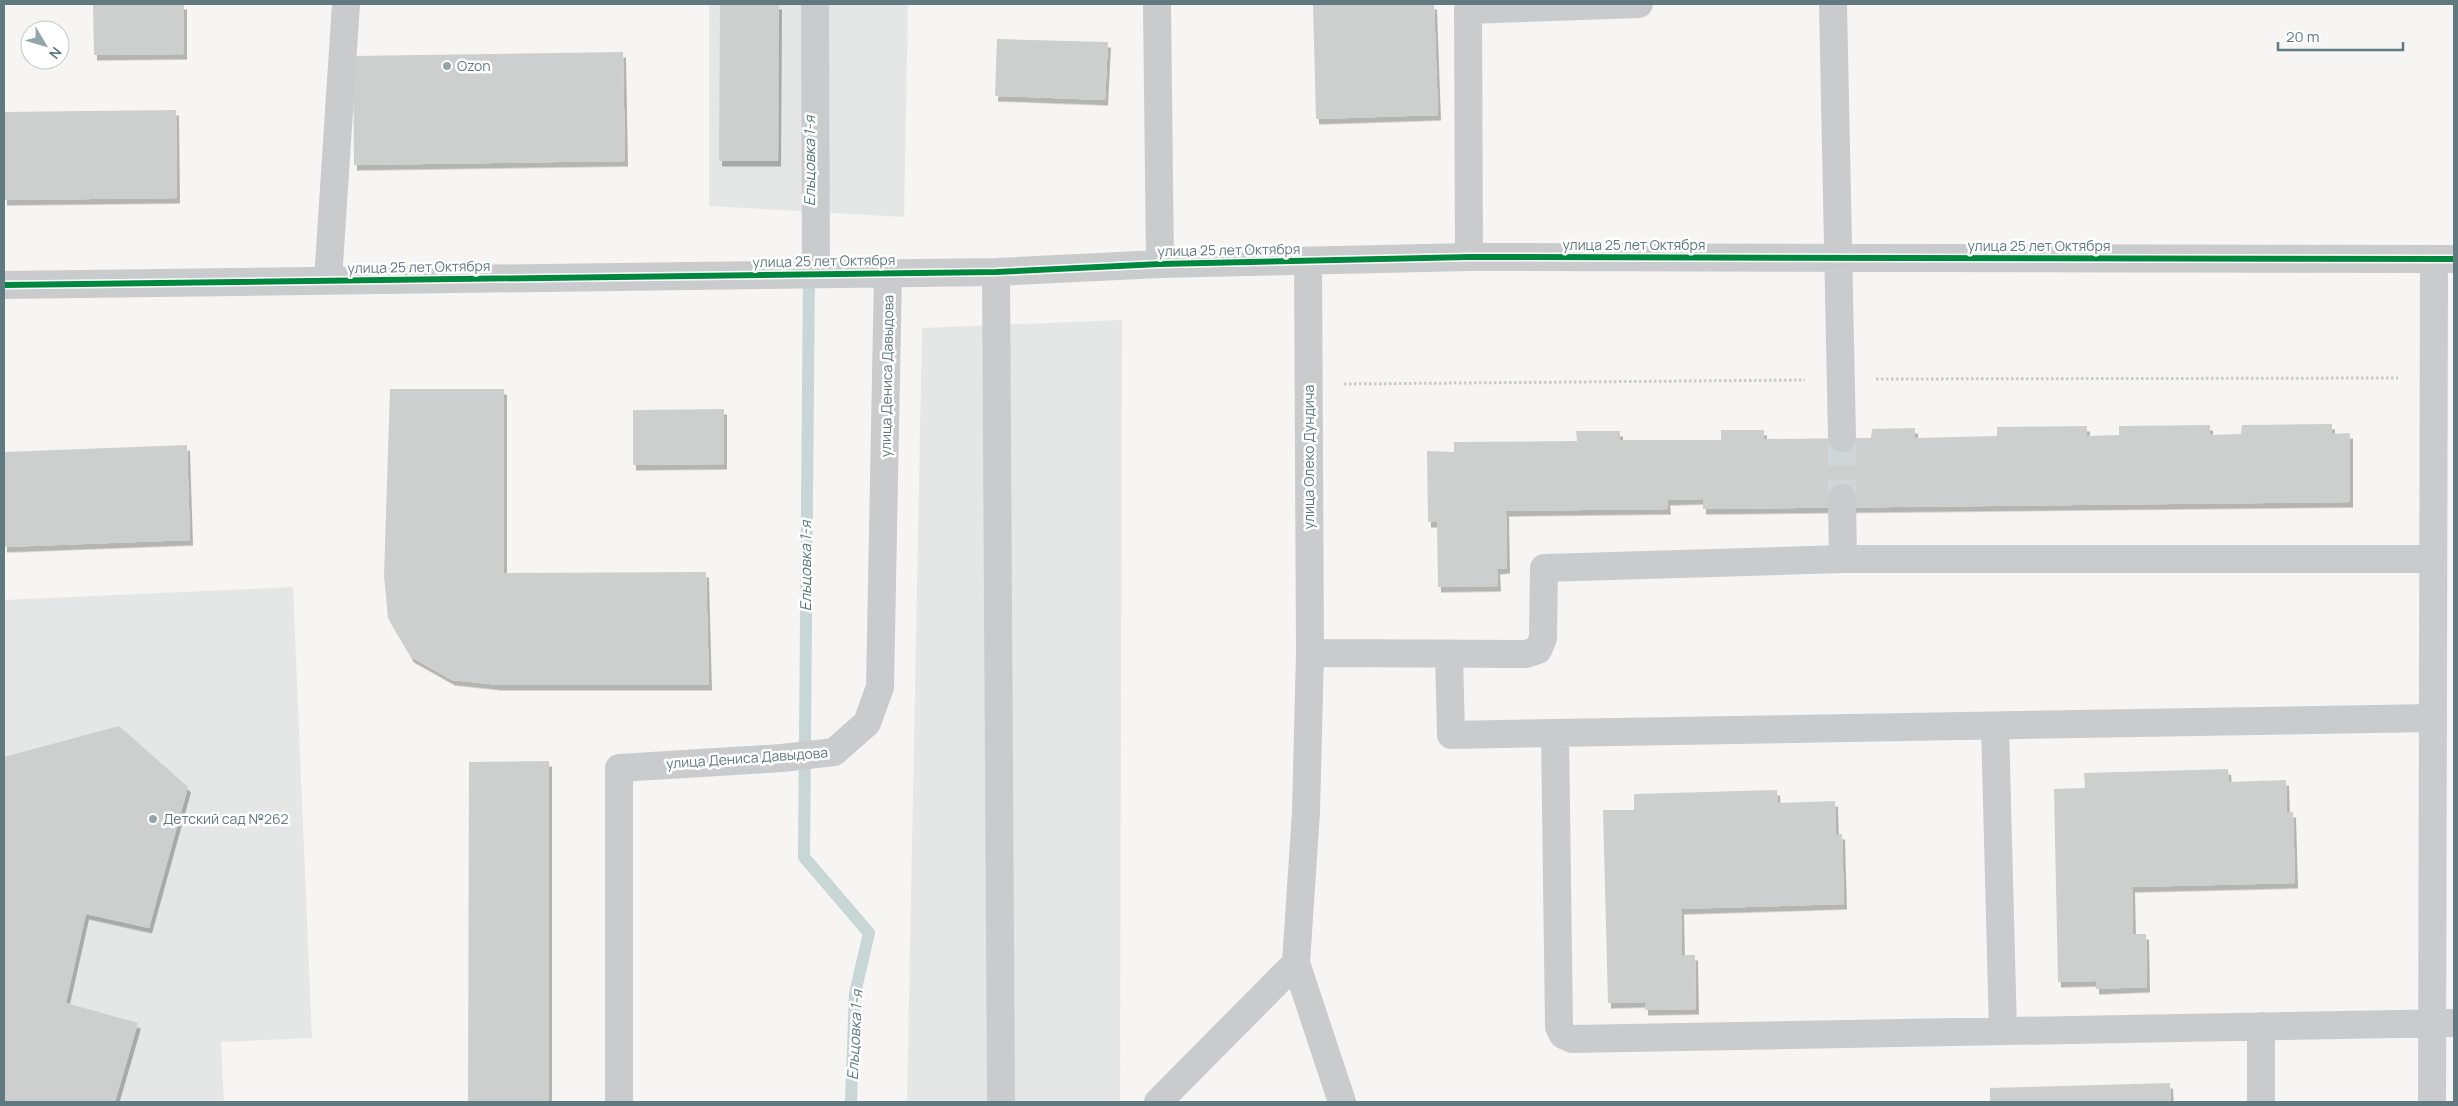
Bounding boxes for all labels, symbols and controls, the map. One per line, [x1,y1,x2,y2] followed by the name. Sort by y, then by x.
[20,20,70,70] north arrow
[2278,20,2403,52] scale bar
[2286,26,2319,47] text: 20 m
[45,43,66,63] text: N
[457,56,491,75] place label: Ozon
[441,60,453,72] marker: Ozon
[799,114,820,206] water label: Ельцовка 1-я
[1562,235,1706,254] street label: улица 25 лет Октября
[1967,236,2111,255] street label: улица 25 лет Октября
[1157,239,1301,260] street label: улица 25 лет Октября
[752,250,896,271] street label: улица 25 лет Октября
[347,256,491,277] street label: улица 25 лет Октября
[876,295,897,457] street label: улица Дениса Давыдова
[1299,385,1318,529] street label: улица Олеко Дундича
[795,519,816,611] water label: Ельцовка 1-я
[665,742,829,773] street label: улица Дениса Давыдова
[163,809,289,828] place label: Детский сад №262
[147,813,159,825] marker: Детский сад №262
[842,988,867,1081] water label: Ельцовка 1-я

